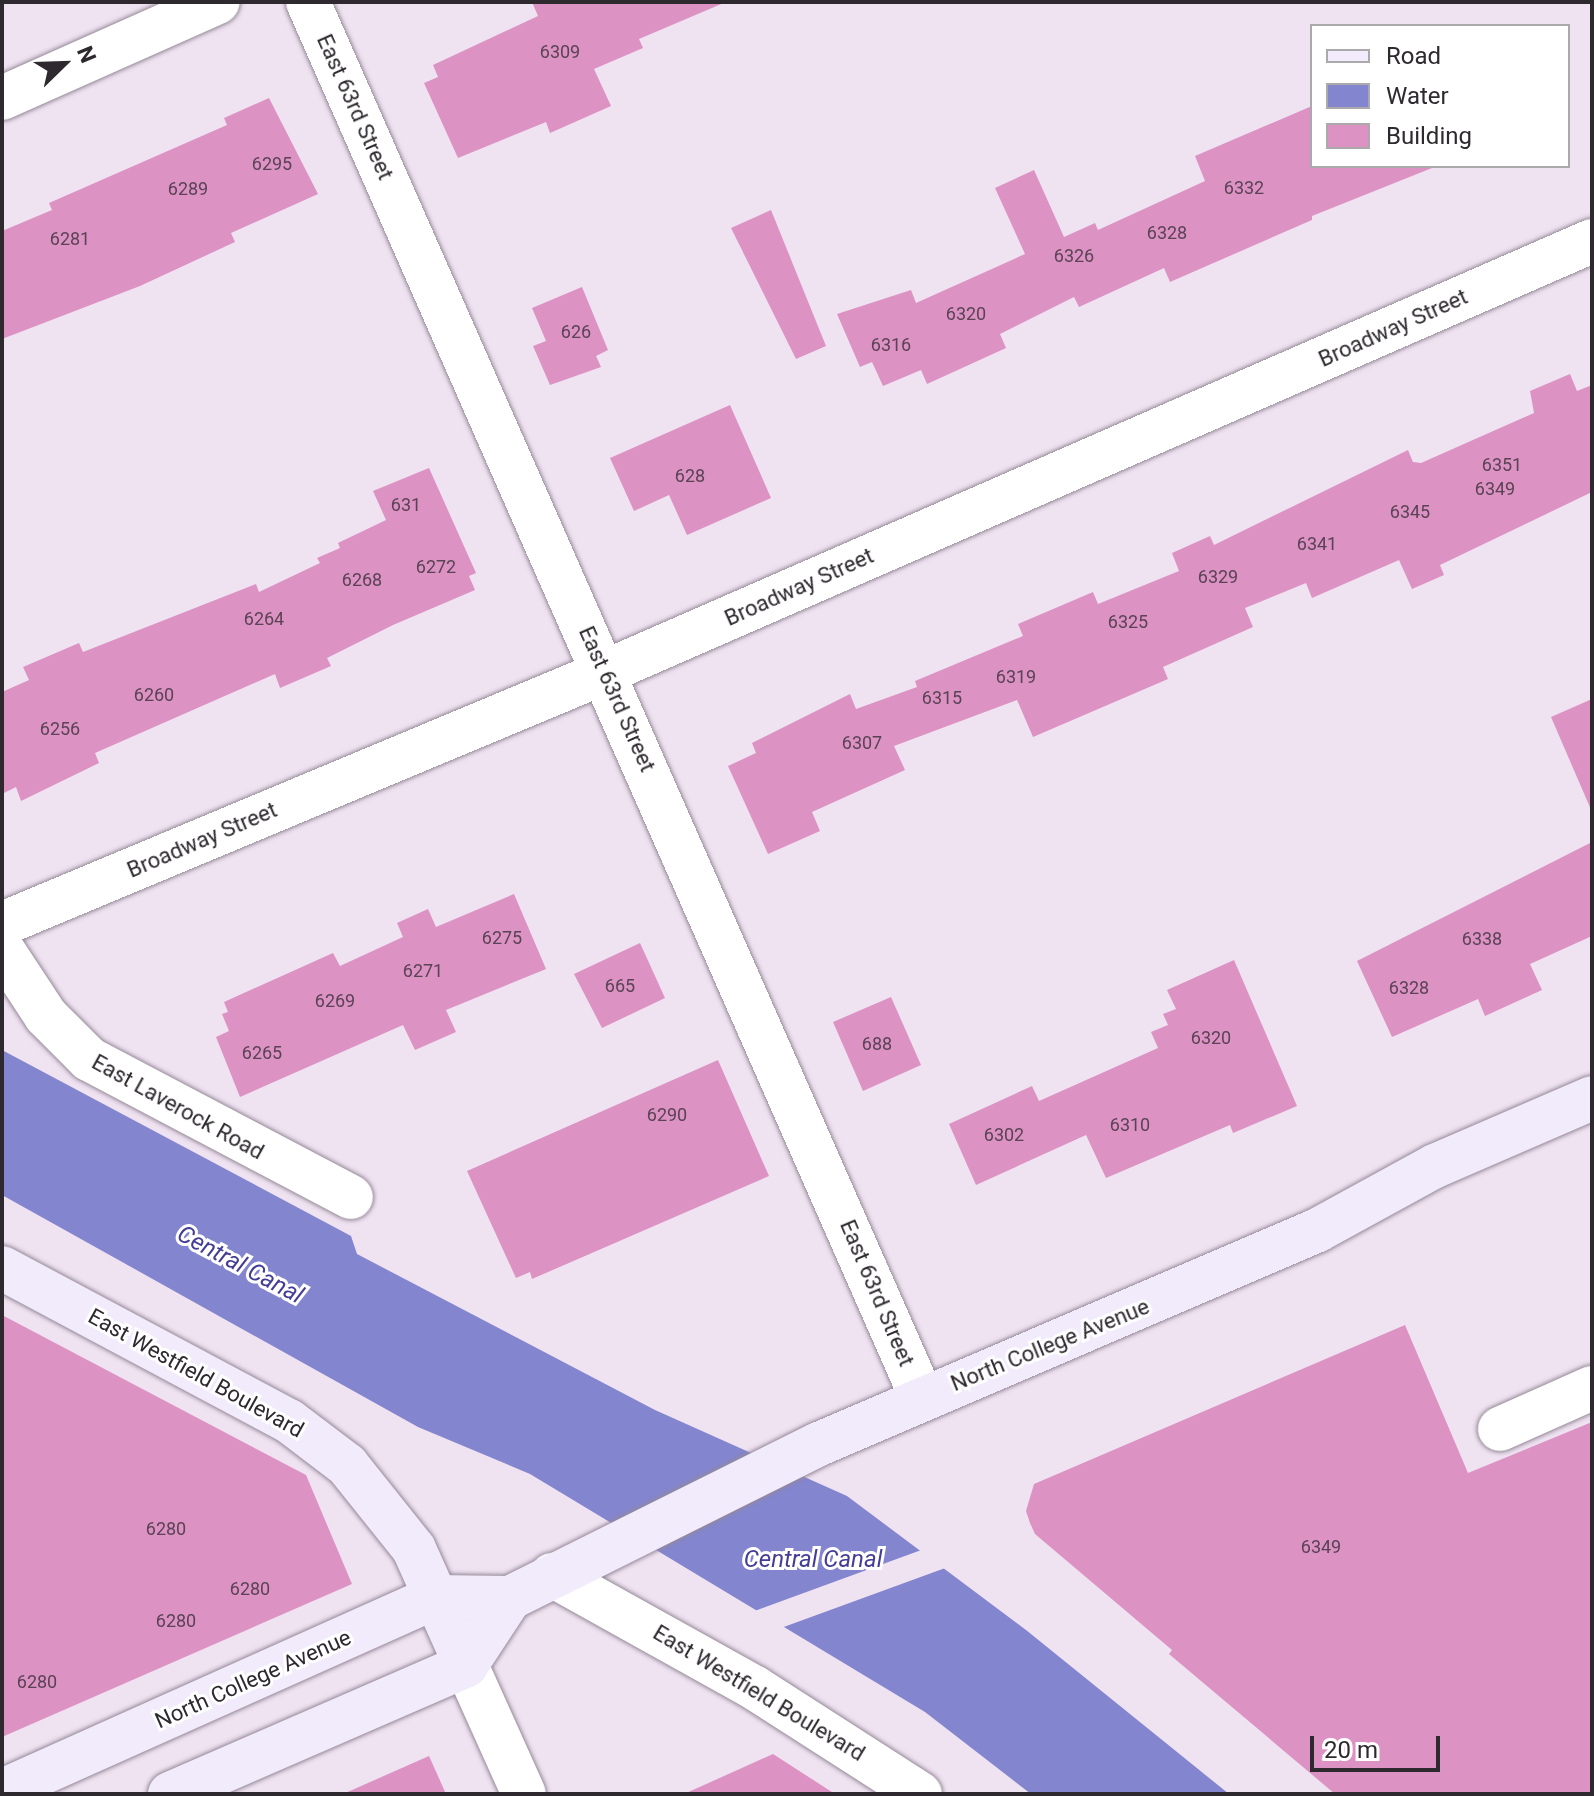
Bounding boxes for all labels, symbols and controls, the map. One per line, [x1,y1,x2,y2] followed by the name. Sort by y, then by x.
[24,24,104,104] north arrow
[1310,24,1570,168] legend
[311,30,399,184] street label: East 63rd Street
[540,41,580,63] house number: 6309
[72,42,101,66] text: N
[1386,42,1441,70] text: Road
[1386,82,1449,110] text: Water
[1386,122,1472,150] text: Building
[252,153,292,175] house number: 6295
[1224,177,1264,199] house number: 6332
[168,178,208,200] house number: 6289
[1147,222,1187,244] house number: 6328
[50,228,90,250] house number: 6281
[1054,245,1094,267] house number: 6326
[1314,283,1472,373] street label: Broadway Street
[946,303,986,325] house number: 6320
[561,321,591,343] house number: 626
[871,334,911,356] house number: 6316
[1482,454,1522,476] house number: 6351
[675,465,705,487] house number: 628
[1475,478,1515,500] house number: 6349
[391,494,421,516] house number: 631
[1390,501,1430,523] house number: 6345
[1297,533,1337,555] house number: 6341
[720,542,878,632] street label: Broadway Street
[416,556,456,578] house number: 6272
[1198,566,1238,588] house number: 6329
[342,569,382,591] house number: 6268
[244,608,284,630] house number: 6264
[1108,611,1148,633] house number: 6325
[573,622,661,776] street label: East 63rd Street
[996,666,1036,688] house number: 6319
[134,684,174,706] house number: 6260
[922,687,962,709] house number: 6315
[40,718,80,740] house number: 6256
[842,732,882,754] house number: 6307
[123,797,281,883] street label: Broadway Street
[482,927,522,949] house number: 6275
[1462,928,1502,950] house number: 6338
[403,960,443,982] house number: 6271
[605,975,635,997] house number: 665
[1389,977,1429,999] house number: 6328
[315,990,355,1012] house number: 6269
[1191,1027,1231,1049] house number: 6320
[862,1033,892,1055] house number: 688
[242,1042,282,1064] house number: 6265
[87,1049,269,1165] street label: East Laverock Road
[647,1104,687,1126] house number: 6290
[1110,1114,1150,1136] house number: 6310
[984,1124,1024,1146] house number: 6302
[834,1216,920,1370] street label: East 63rd Street
[172,1220,308,1310] water label: Central Canal
[947,1293,1153,1397] street label: North College Avenue
[84,1303,308,1443] street label: East Westfield Boulevard
[146,1518,186,1540] house number: 6280
[1301,1536,1341,1558] house number: 6349
[744,1546,882,1574] water label: Central Canal
[230,1578,270,1600] house number: 6280
[156,1610,196,1632] house number: 6280
[648,1619,870,1767] street label: East Westfield Boulevard
[151,1624,355,1734] street label: North College Avenue
[17,1671,57,1693] house number: 6280
[1314,1720,1444,1770] scale bar
[1324,1736,1378,1764] text: 20 m

